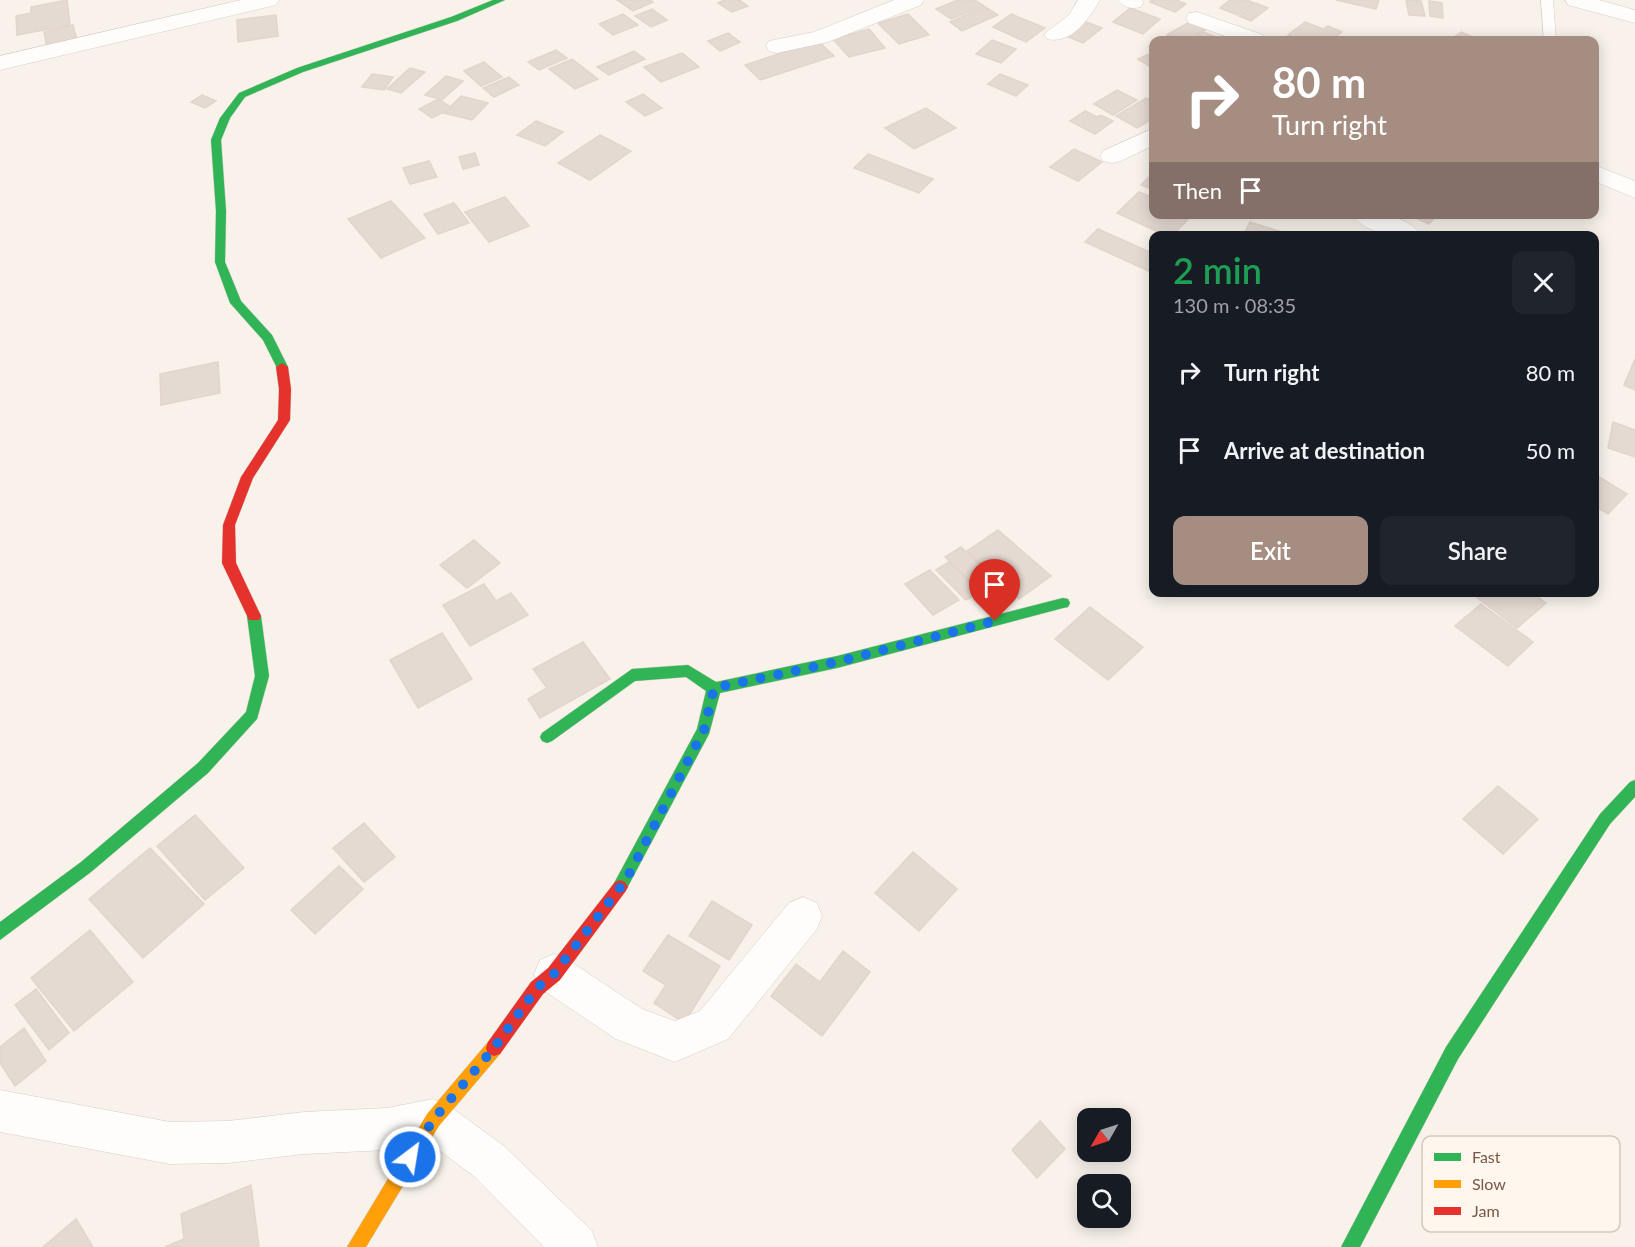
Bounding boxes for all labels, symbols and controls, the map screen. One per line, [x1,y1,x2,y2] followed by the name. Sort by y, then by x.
[1272,57,1366,107] text: 80 m
[1173,60,1251,138] icon: right
[1272,108,1387,141] text: Turn right
[1234,174,1267,207] icon: arrive
[1173,177,1222,204] text: Then
[1173,248,1262,292] text: 2 min
[1512,251,1575,314] button: close
[1173,293,1296,317] text: 130 m · 08:35
[1173,356,1206,389] icon: right
[1224,359,1319,386] text: Turn right
[1526,359,1575,386] text: 80 m
[1173,434,1206,467] icon: arrive
[1224,437,1425,464] text: Arrive at destination
[1526,437,1575,464] text: 50 m
[1173,516,1368,585] button: Exit
[1380,516,1575,585] button: Share
[969,559,1020,621] pin
[978,568,1011,601] icon: arrive
[1077,1108,1131,1162] north arrow
[1077,1108,1131,1228] map controls
[378,1125,442,1189] position arrow
[1422,1136,1620,1232] legend
[1472,1147,1501,1166] text: Fast
[1077,1174,1131,1228] button: search
[1472,1174,1506,1193] text: Slow
[1472,1201,1500,1220] text: Jam

